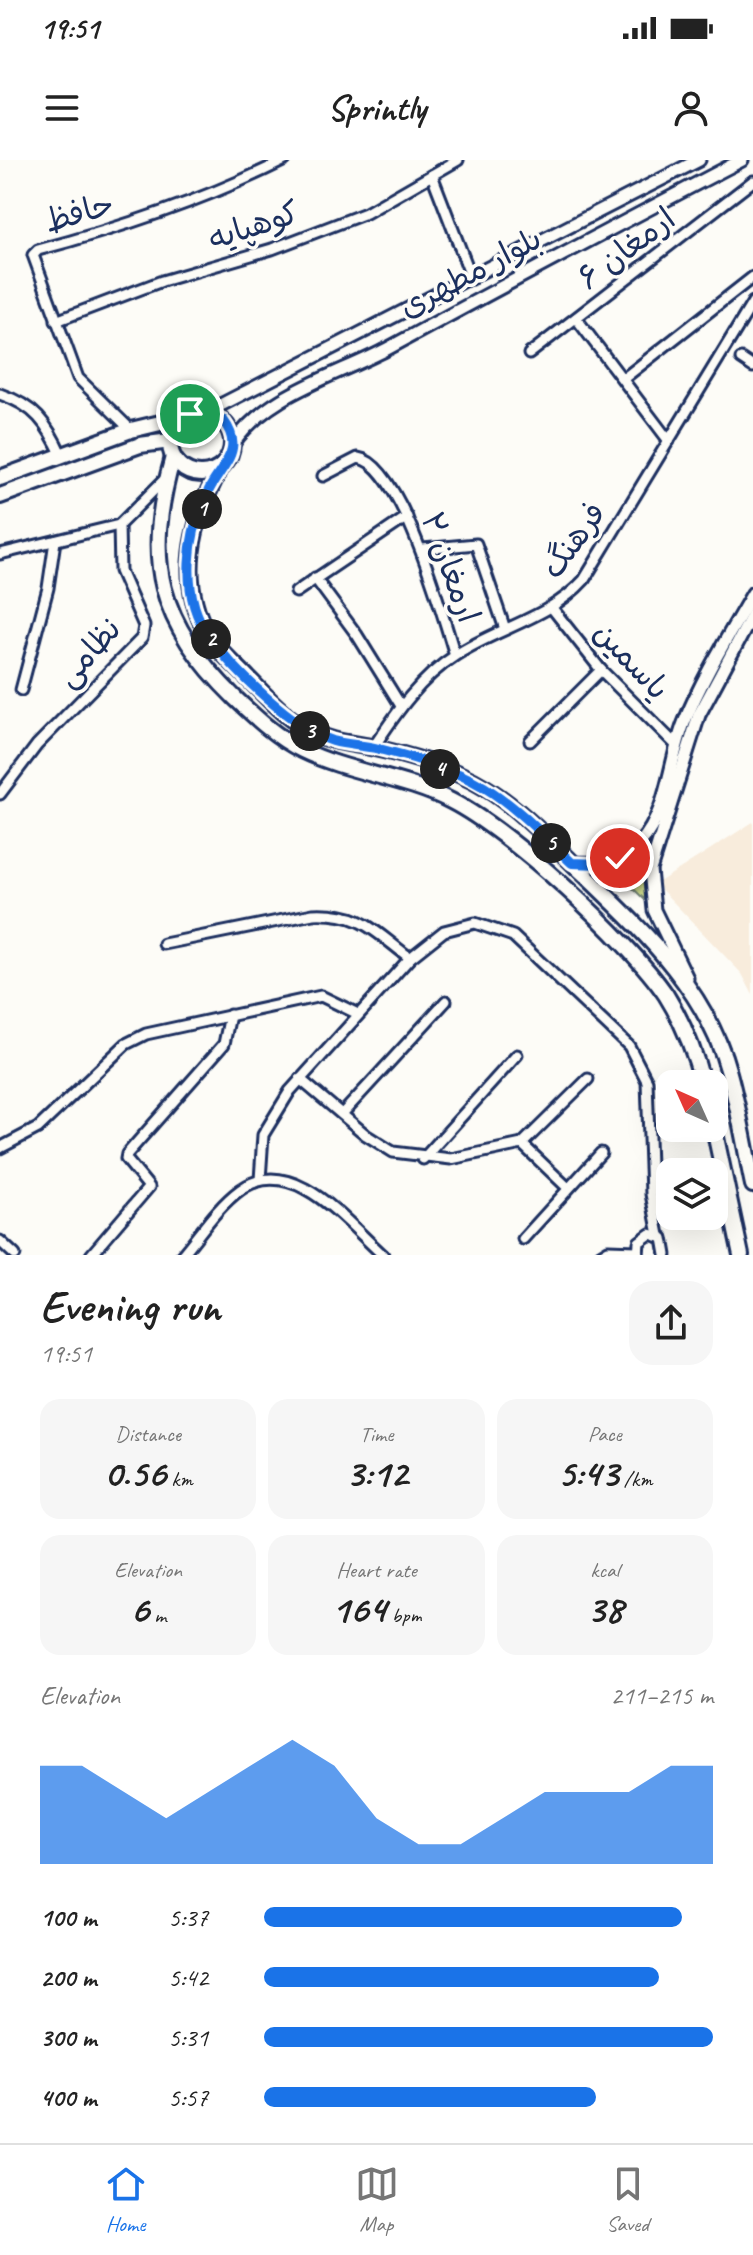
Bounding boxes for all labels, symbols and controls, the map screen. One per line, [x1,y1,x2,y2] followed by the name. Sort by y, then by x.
[40,9,99,47] text: 19:51
[327,85,426,131] text: Sprintly
[40,86,84,130] icon: menu
[669,86,713,130] icon: person
[40,183,119,242] street label: حافظ
[202,191,304,260] street label: کوهپایه
[569,198,684,299] street label: ارمغان ۶
[392,218,549,327] street label: بلوار مطهری
[156,380,224,448] pin
[168,392,212,436] icon: arrive
[182,489,222,529] pin: 1
[532,494,615,587] street label: فرهنگ
[197,495,207,523] text: 1
[412,506,489,628] street label: ارمغان ۲
[47,609,130,696] street label: نظامی
[585,612,678,708] street label: یاسمین
[191,619,231,659] pin: 2
[206,625,216,653] text: 2
[290,711,330,751] pin: 3
[305,717,315,745] text: 3
[420,749,460,789] pin: 4
[435,755,445,783] text: 4
[531,823,571,863] pin: 5
[586,824,654,892] pin
[546,829,556,857] text: 5
[598,836,642,880] icon: check
[656,1070,728,1142] north arrow
[656,1070,728,1230] map controls
[656,1158,728,1230] button: layers
[40,1279,220,1334] text: Evening run
[629,1281,713,1365] button: share
[40,1337,92,1370] text: 19:51
[115,1420,181,1448] text: Distance
[360,1420,393,1448] text: Time
[588,1420,622,1448] text: Pace
[104,1448,166,1498] text: 0.56
[346,1448,407,1498] text: 3:12
[557,1448,618,1498] text: 5:43
[166,1465,193,1493] text: km
[618,1465,653,1493] text: /km
[114,1556,182,1584] text: Elevation
[336,1556,417,1584] text: Heart rate
[590,1556,619,1584] text: kcal
[130,1584,149,1634] text: 6
[331,1584,386,1634] text: 164
[587,1584,623,1634] text: 38
[149,1601,166,1629] text: m
[386,1601,422,1629] text: bpm
[40,1679,120,1712] text: Elevation
[610,1679,713,1712] text: 211–215 m
[40,1901,96,1934] text: 100 m
[168,1901,208,1934] text: 5:37
[40,1961,96,1994] text: 200 m
[168,1961,208,1994] text: 5:42
[40,2021,96,2054] text: 300 m
[168,2021,208,2054] text: 5:31
[40,2081,96,2114] text: 400 m
[168,2081,208,2114] text: 5:57
[104,2162,148,2238] tab: Home
[355,2162,399,2238] tab: Map
[606,2162,650,2238] tab: Saved

